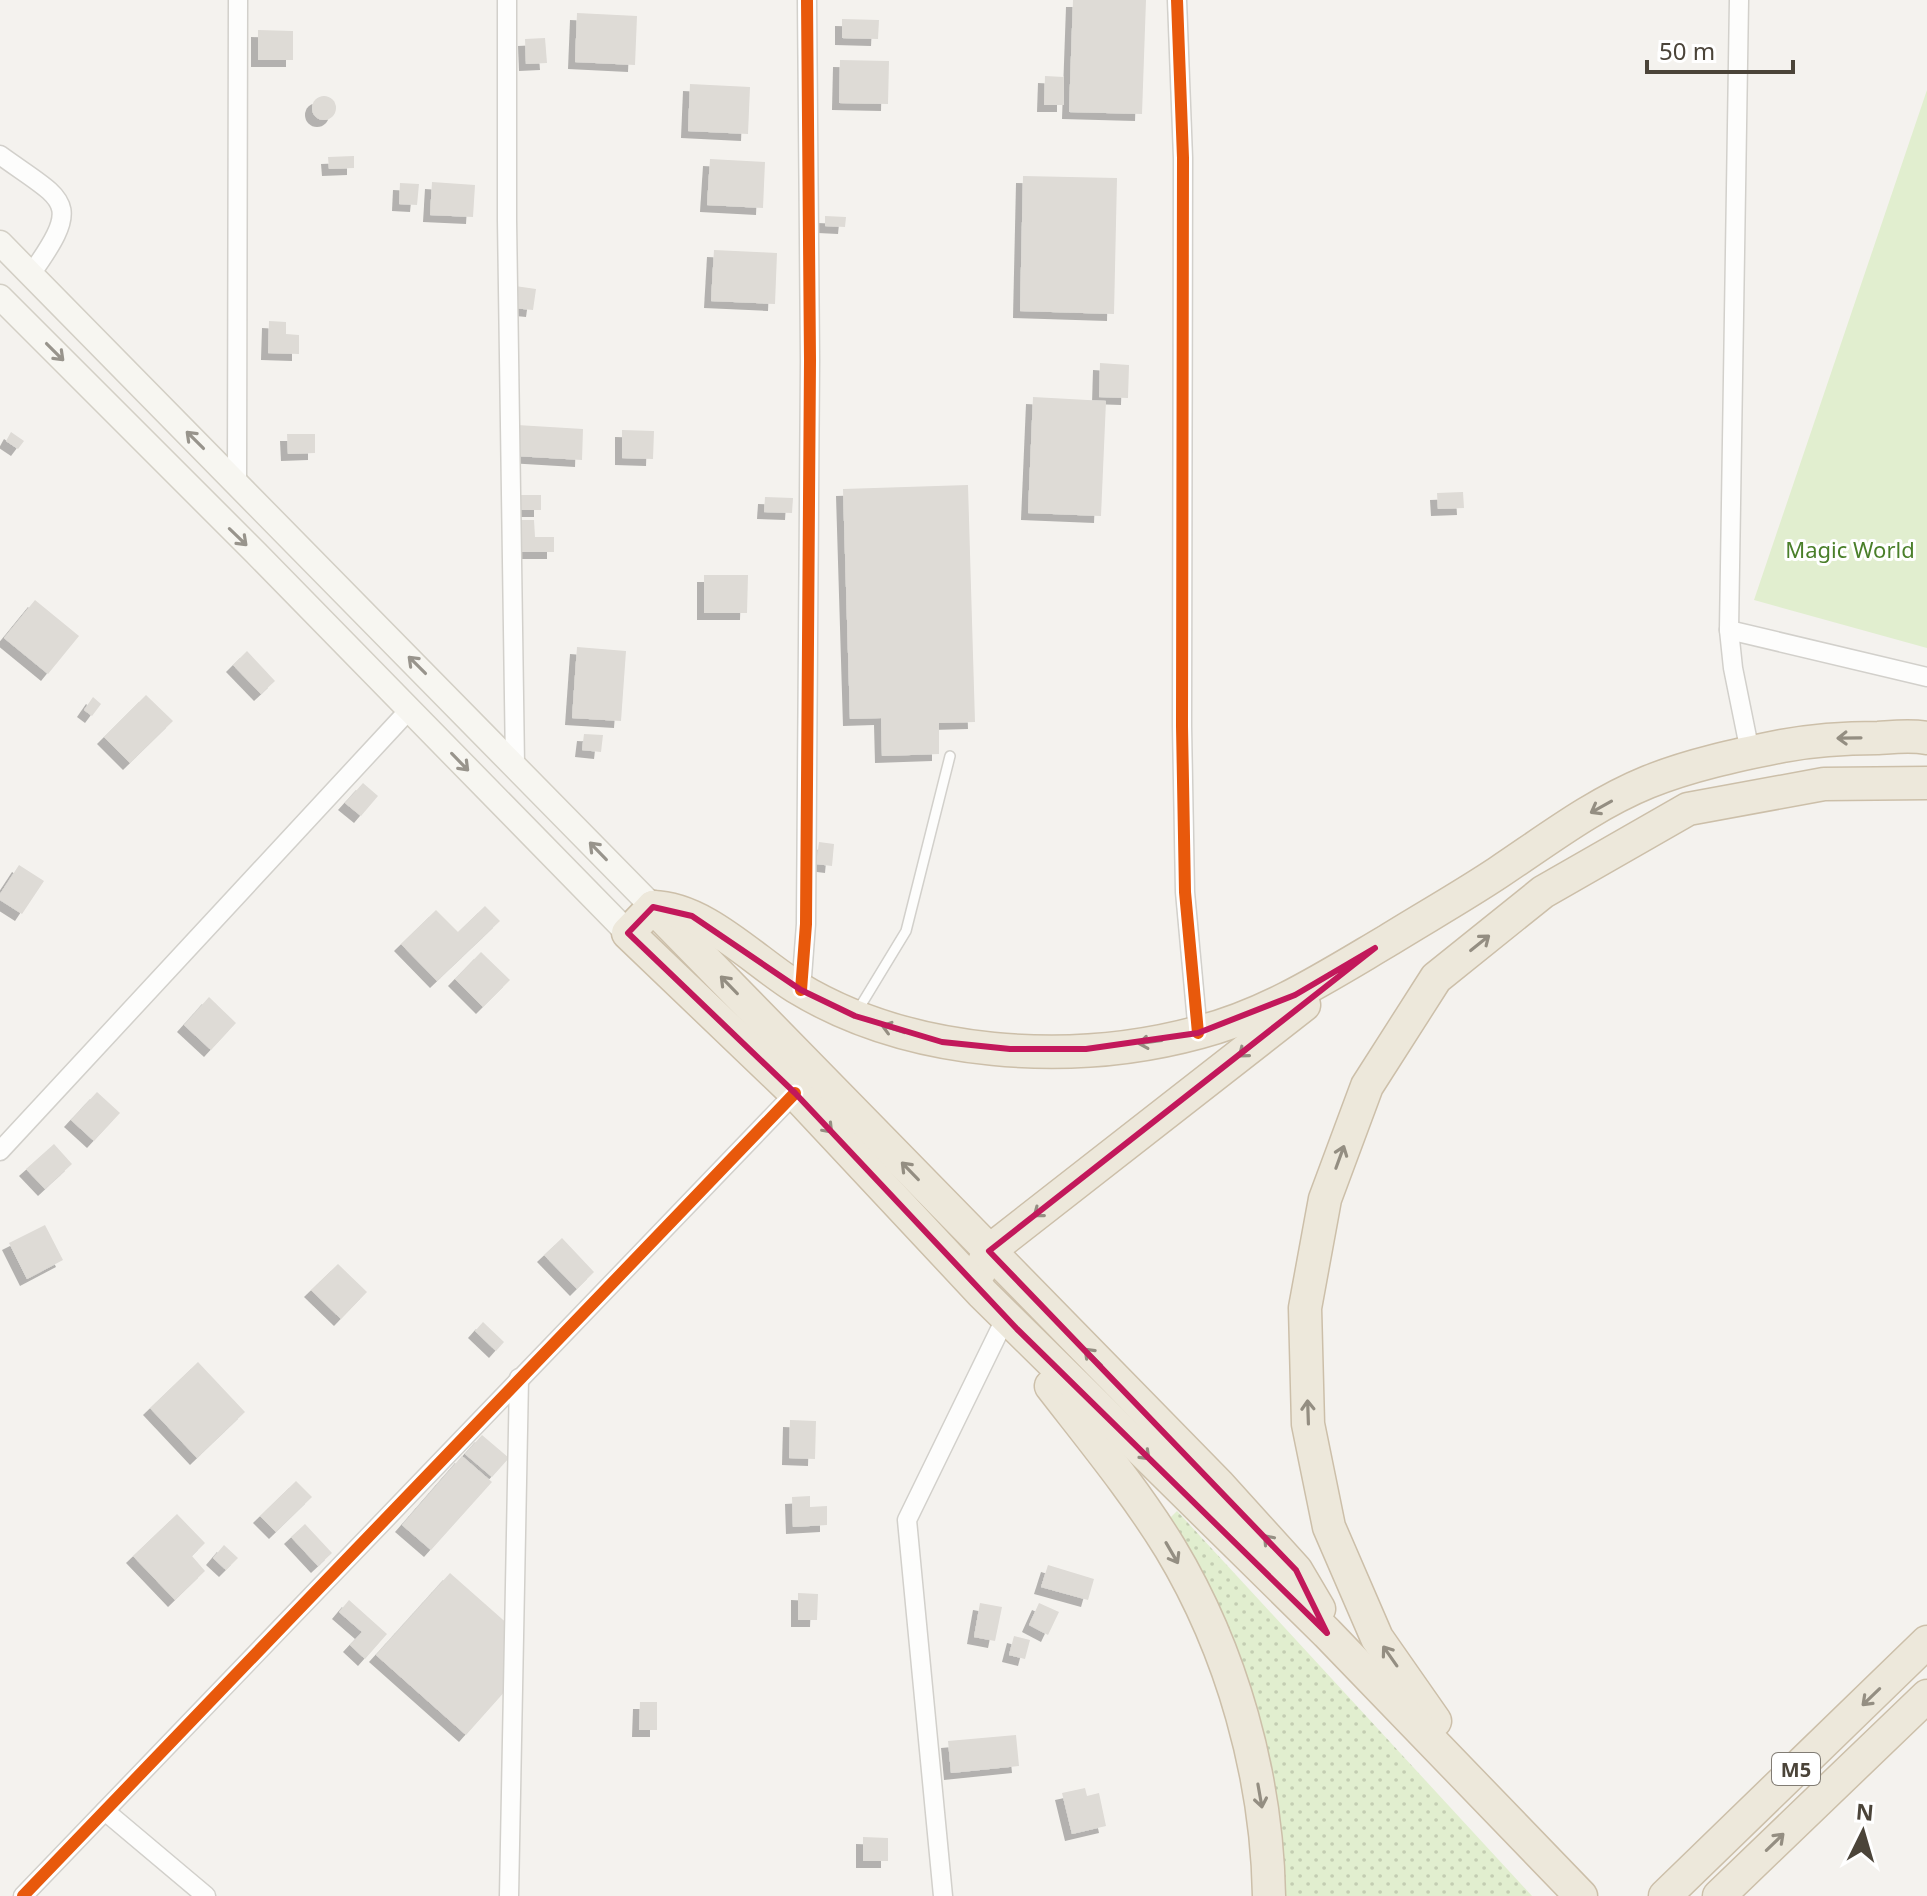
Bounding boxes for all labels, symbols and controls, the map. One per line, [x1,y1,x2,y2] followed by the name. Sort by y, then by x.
[1647,24,1793,74] scale bar
[1659,34,1715,67] text: 50 m
[45,342,64,361] one-way arrow
[185,430,204,450] one-way arrow
[228,527,248,545] one-way arrow
[1785,534,1915,564] park label: Magic World
[407,655,426,675] one-way arrow
[1836,731,1863,746] one-way arrow
[450,752,469,771] one-way arrow
[1590,800,1613,816] one-way arrow
[589,841,608,861] one-way arrow
[1469,934,1490,952] one-way arrow
[720,976,739,995] one-way arrow
[880,1021,905,1036] one-way arrow
[1138,1035,1163,1050] one-way arrow
[1238,1040,1259,1058] one-way arrow
[814,1114,833,1134] one-way arrow
[1334,1145,1348,1170] one-way arrow
[901,1161,920,1181] one-way arrow
[1033,1200,1054,1218] one-way arrow
[1083,1347,1102,1367] one-way arrow
[1301,1399,1316,1426] one-way arrow
[1131,1441,1150,1460] one-way arrow
[1264,1535,1282,1555] one-way arrow
[1164,1541,1180,1564] one-way arrow
[1382,1646,1398,1668] one-way arrow
[1861,1687,1881,1706] one-way arrow
[1772,1753,1820,1785] road number: M5
[1253,1783,1268,1809] one-way arrow
[1823,1792,1903,1872] north arrow
[1855,1795,1875,1827] text: N
[1765,1833,1785,1852] one-way arrow

